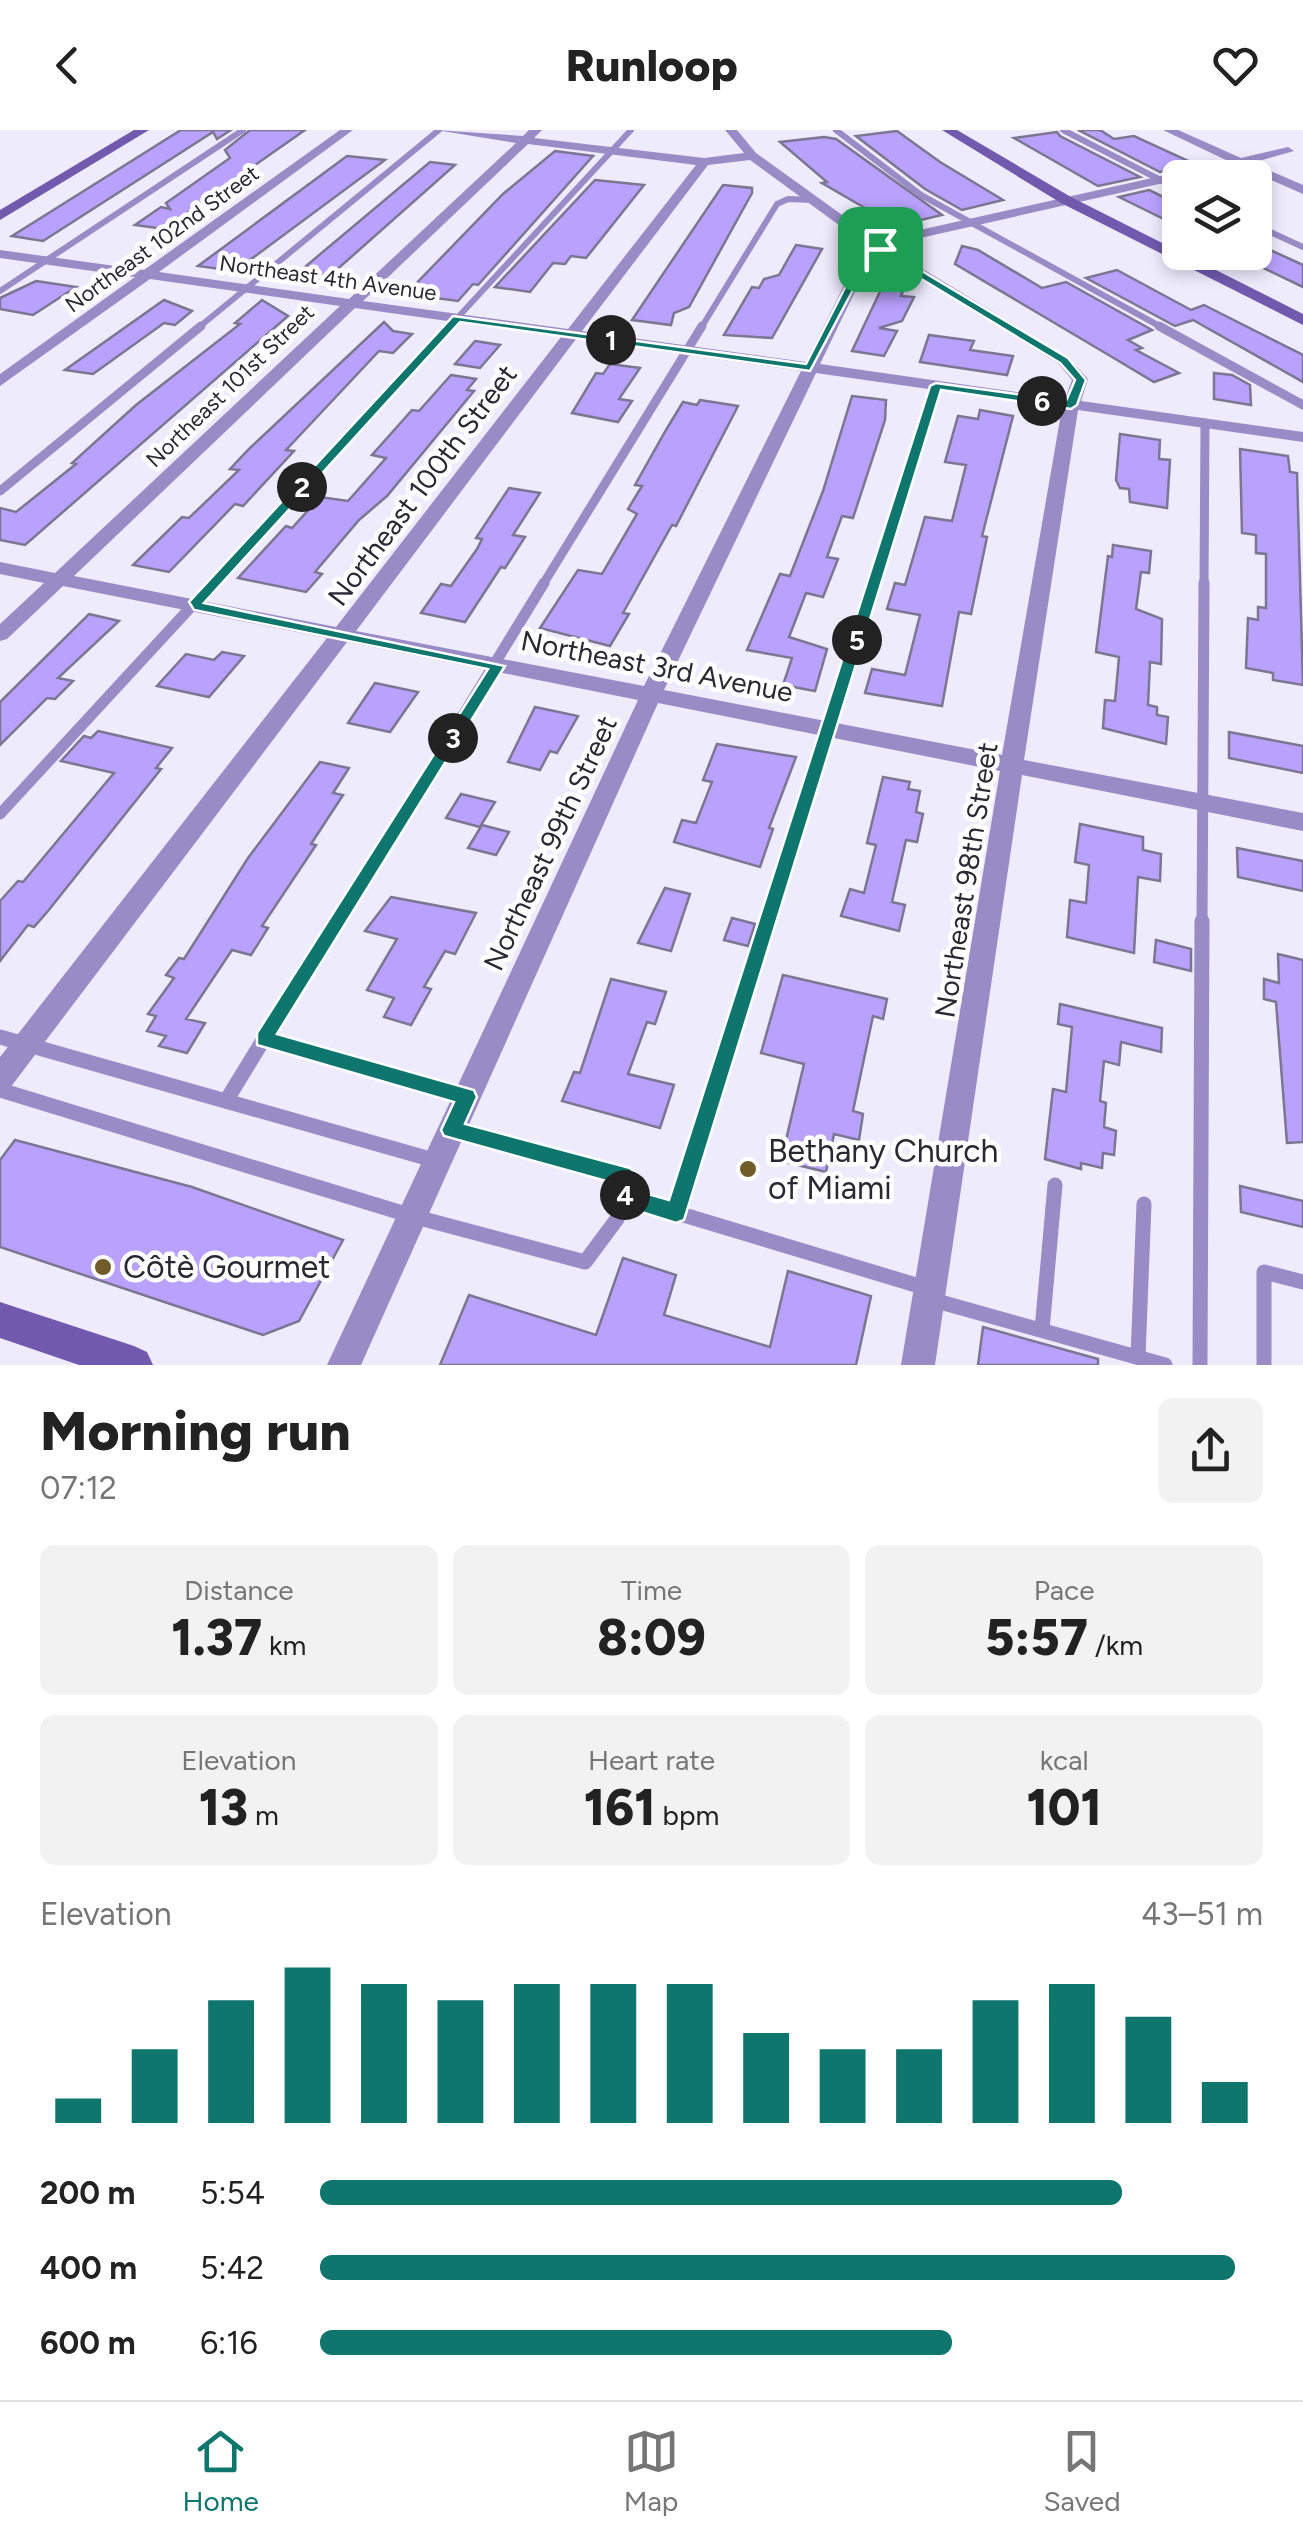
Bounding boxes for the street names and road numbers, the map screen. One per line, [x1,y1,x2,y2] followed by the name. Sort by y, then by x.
[60,160,264,318] street label: Northeast 102nd Street
[218,249,438,307] street label: Northeast 4th Avenue
[140,299,320,473] street label: Northeast 101st Street
[320,358,524,612] street label: Northeast 100th Street
[518,623,796,709] street label: Northeast 3rd Avenue
[476,710,624,976] street label: Northeast 99th Street
[927,740,1005,1020] street label: Northeast 98th Street

